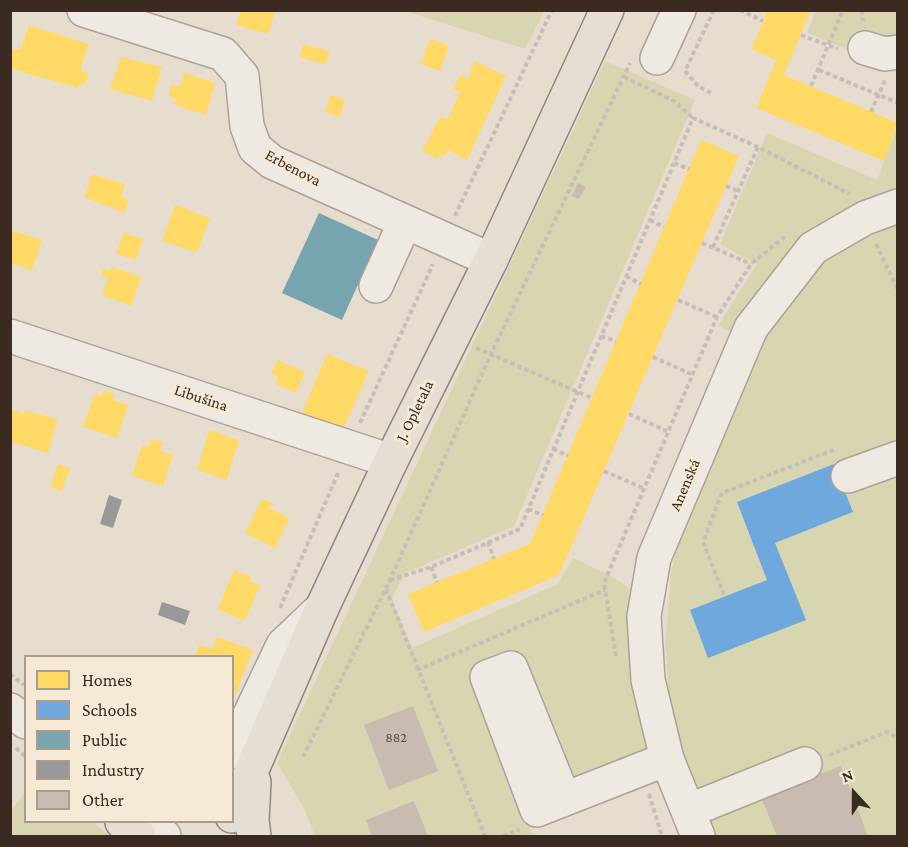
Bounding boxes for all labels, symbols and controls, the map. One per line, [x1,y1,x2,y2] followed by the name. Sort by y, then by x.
[262,145,324,191] street label: Erbenova
[392,377,438,445] street label: J. Opletala
[172,380,230,416] street label: Libušina
[666,456,704,514] street label: Anenská
[24,655,234,823] legend
[82,670,132,690] text: Homes
[82,700,137,720] text: Schools
[82,730,127,750] text: Public
[385,730,407,746] house number: 882
[82,760,144,780] text: Industry
[824,763,884,823] north arrow
[839,766,856,786] text: N
[82,790,124,810] text: Other

